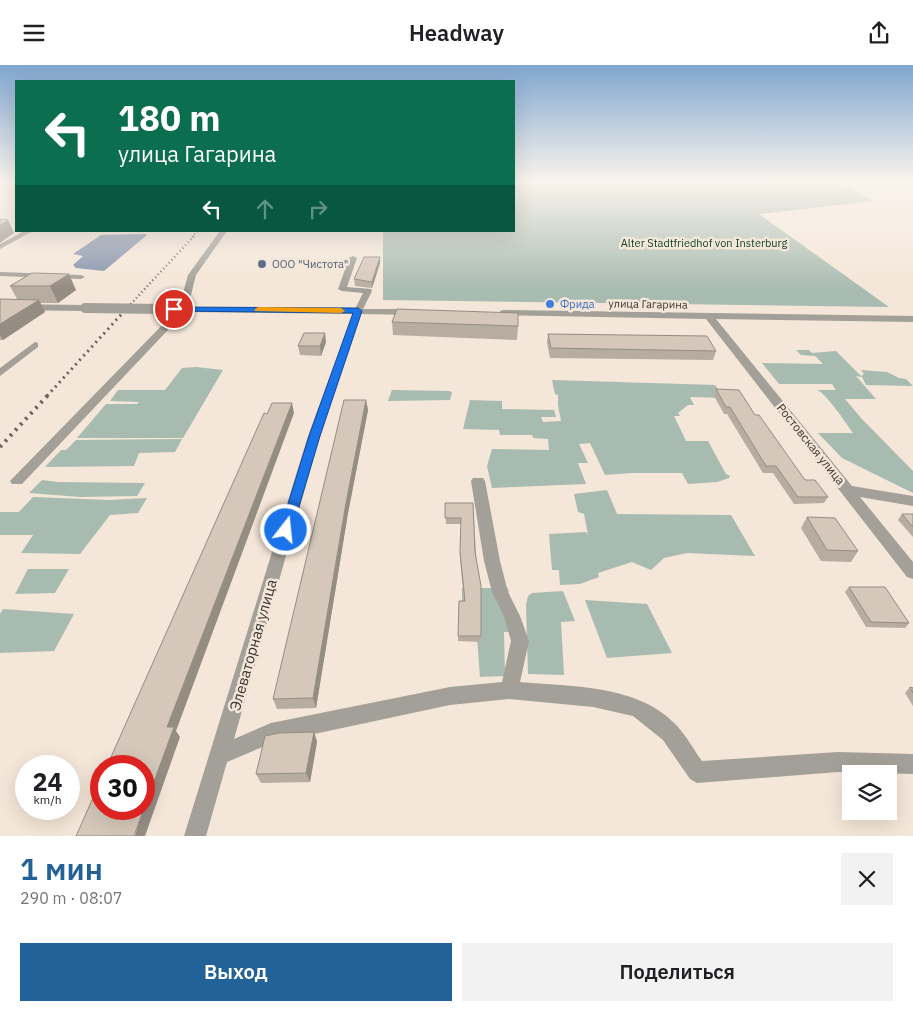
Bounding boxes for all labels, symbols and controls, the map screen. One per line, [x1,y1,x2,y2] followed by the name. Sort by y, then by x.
[409,18,504,47] text: Headway
[20,19,48,47] icon: menu
[865,19,893,47] icon: share
[118,95,221,141] text: 180 m
[35,100,100,165] icon: left
[118,139,276,168] text: улица Гагарина
[198,195,226,223] icon: left
[251,195,279,223] icon: ahead
[304,195,332,223] icon: right
[621,236,787,250] park label: Alter Stadtfriedhof von Insterburg
[272,257,348,271] place label: ООО "Чистота"
[256,258,268,270] marker: ООО "Чистота"
[153,288,195,330] pin
[160,295,188,323] icon: arrive
[608,296,688,312] street label: улица Гагарина
[560,297,595,311] place label: Фрида
[544,298,556,310] marker: Фрида
[774,400,849,488] street label: Ростовская улица
[259,503,311,555] position arrow
[225,577,281,713] street label: Элеваторная улица
[90,755,155,820] speed limit sign: 30
[32,765,63,798] text: 24
[842,765,897,820] map controls
[842,765,897,820] button: layers
[33,792,62,807] text: km/h
[20,849,103,888] text: 1 мин
[841,853,893,905] button: close
[20,888,122,908] text: 290 m · 08:07
[20,943,452,1001] button: Выход
[462,943,893,1001] button: Поделиться

